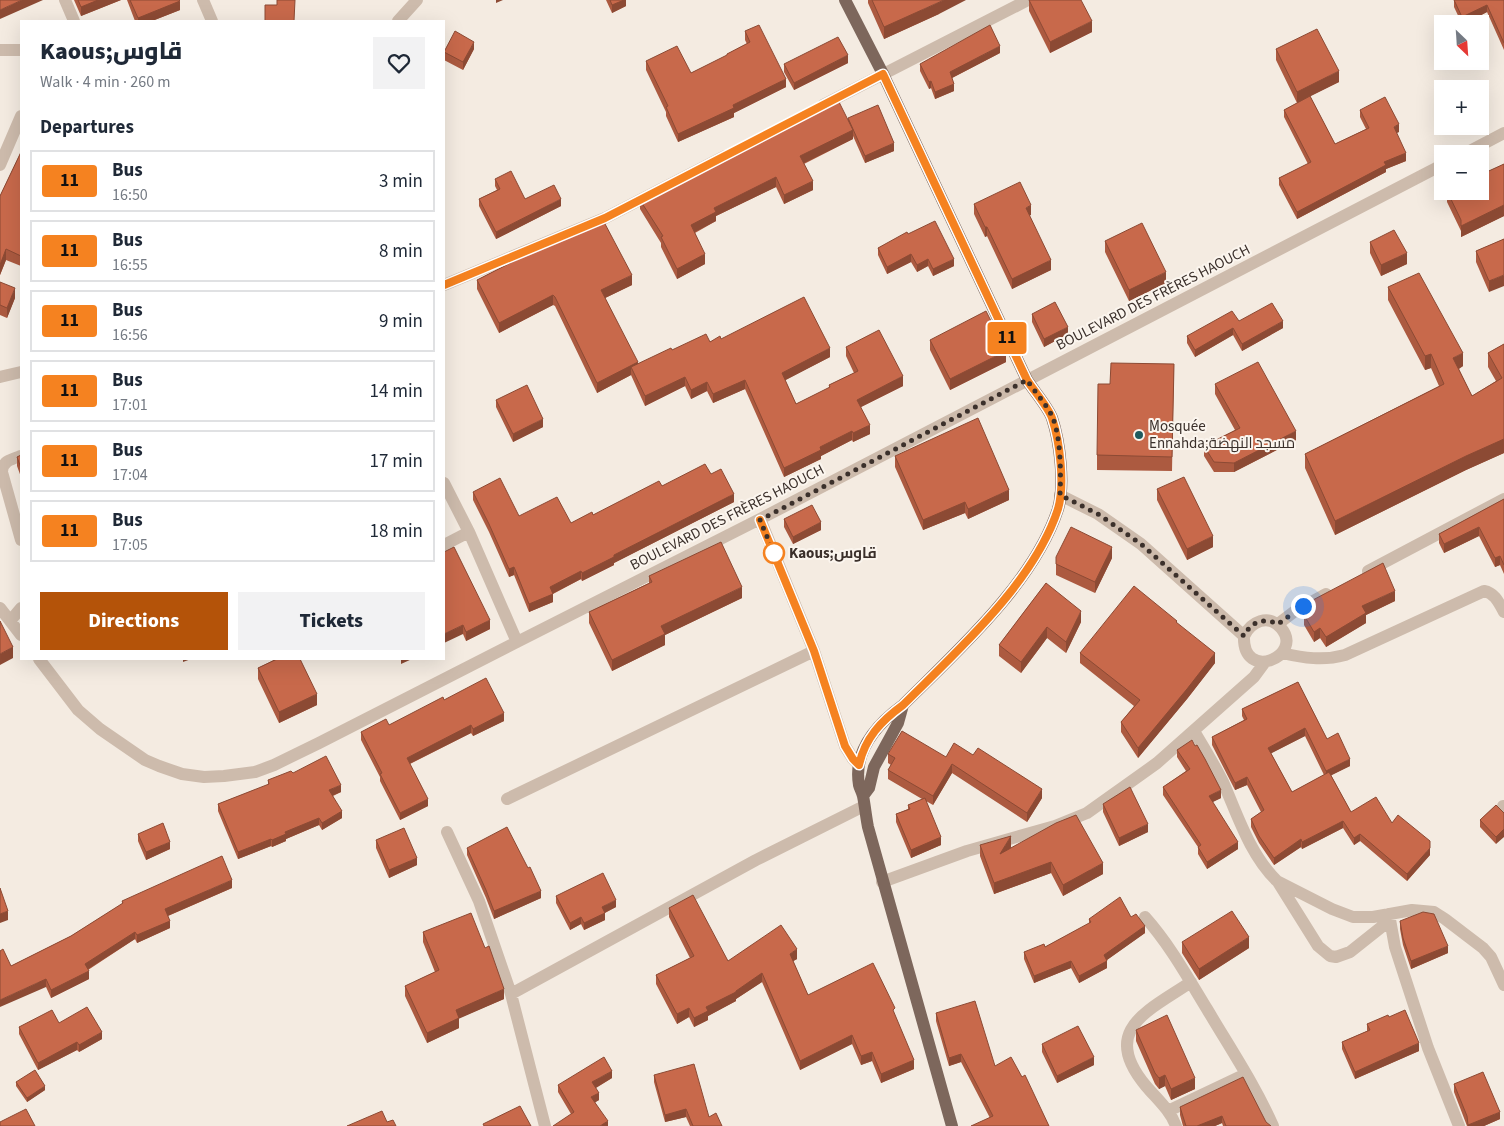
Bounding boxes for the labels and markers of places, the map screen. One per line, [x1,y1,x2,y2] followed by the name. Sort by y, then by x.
[1149,416,1295,454] place label: Mosquée Ennahda;مسجد النهضة
[1133,429,1145,441] marker: Mosquée Ennahda;مسجد النهضة
[763,542,785,564] marker: Kaous;قاوس
[789,543,877,564] place label: Kaous;قاوس

